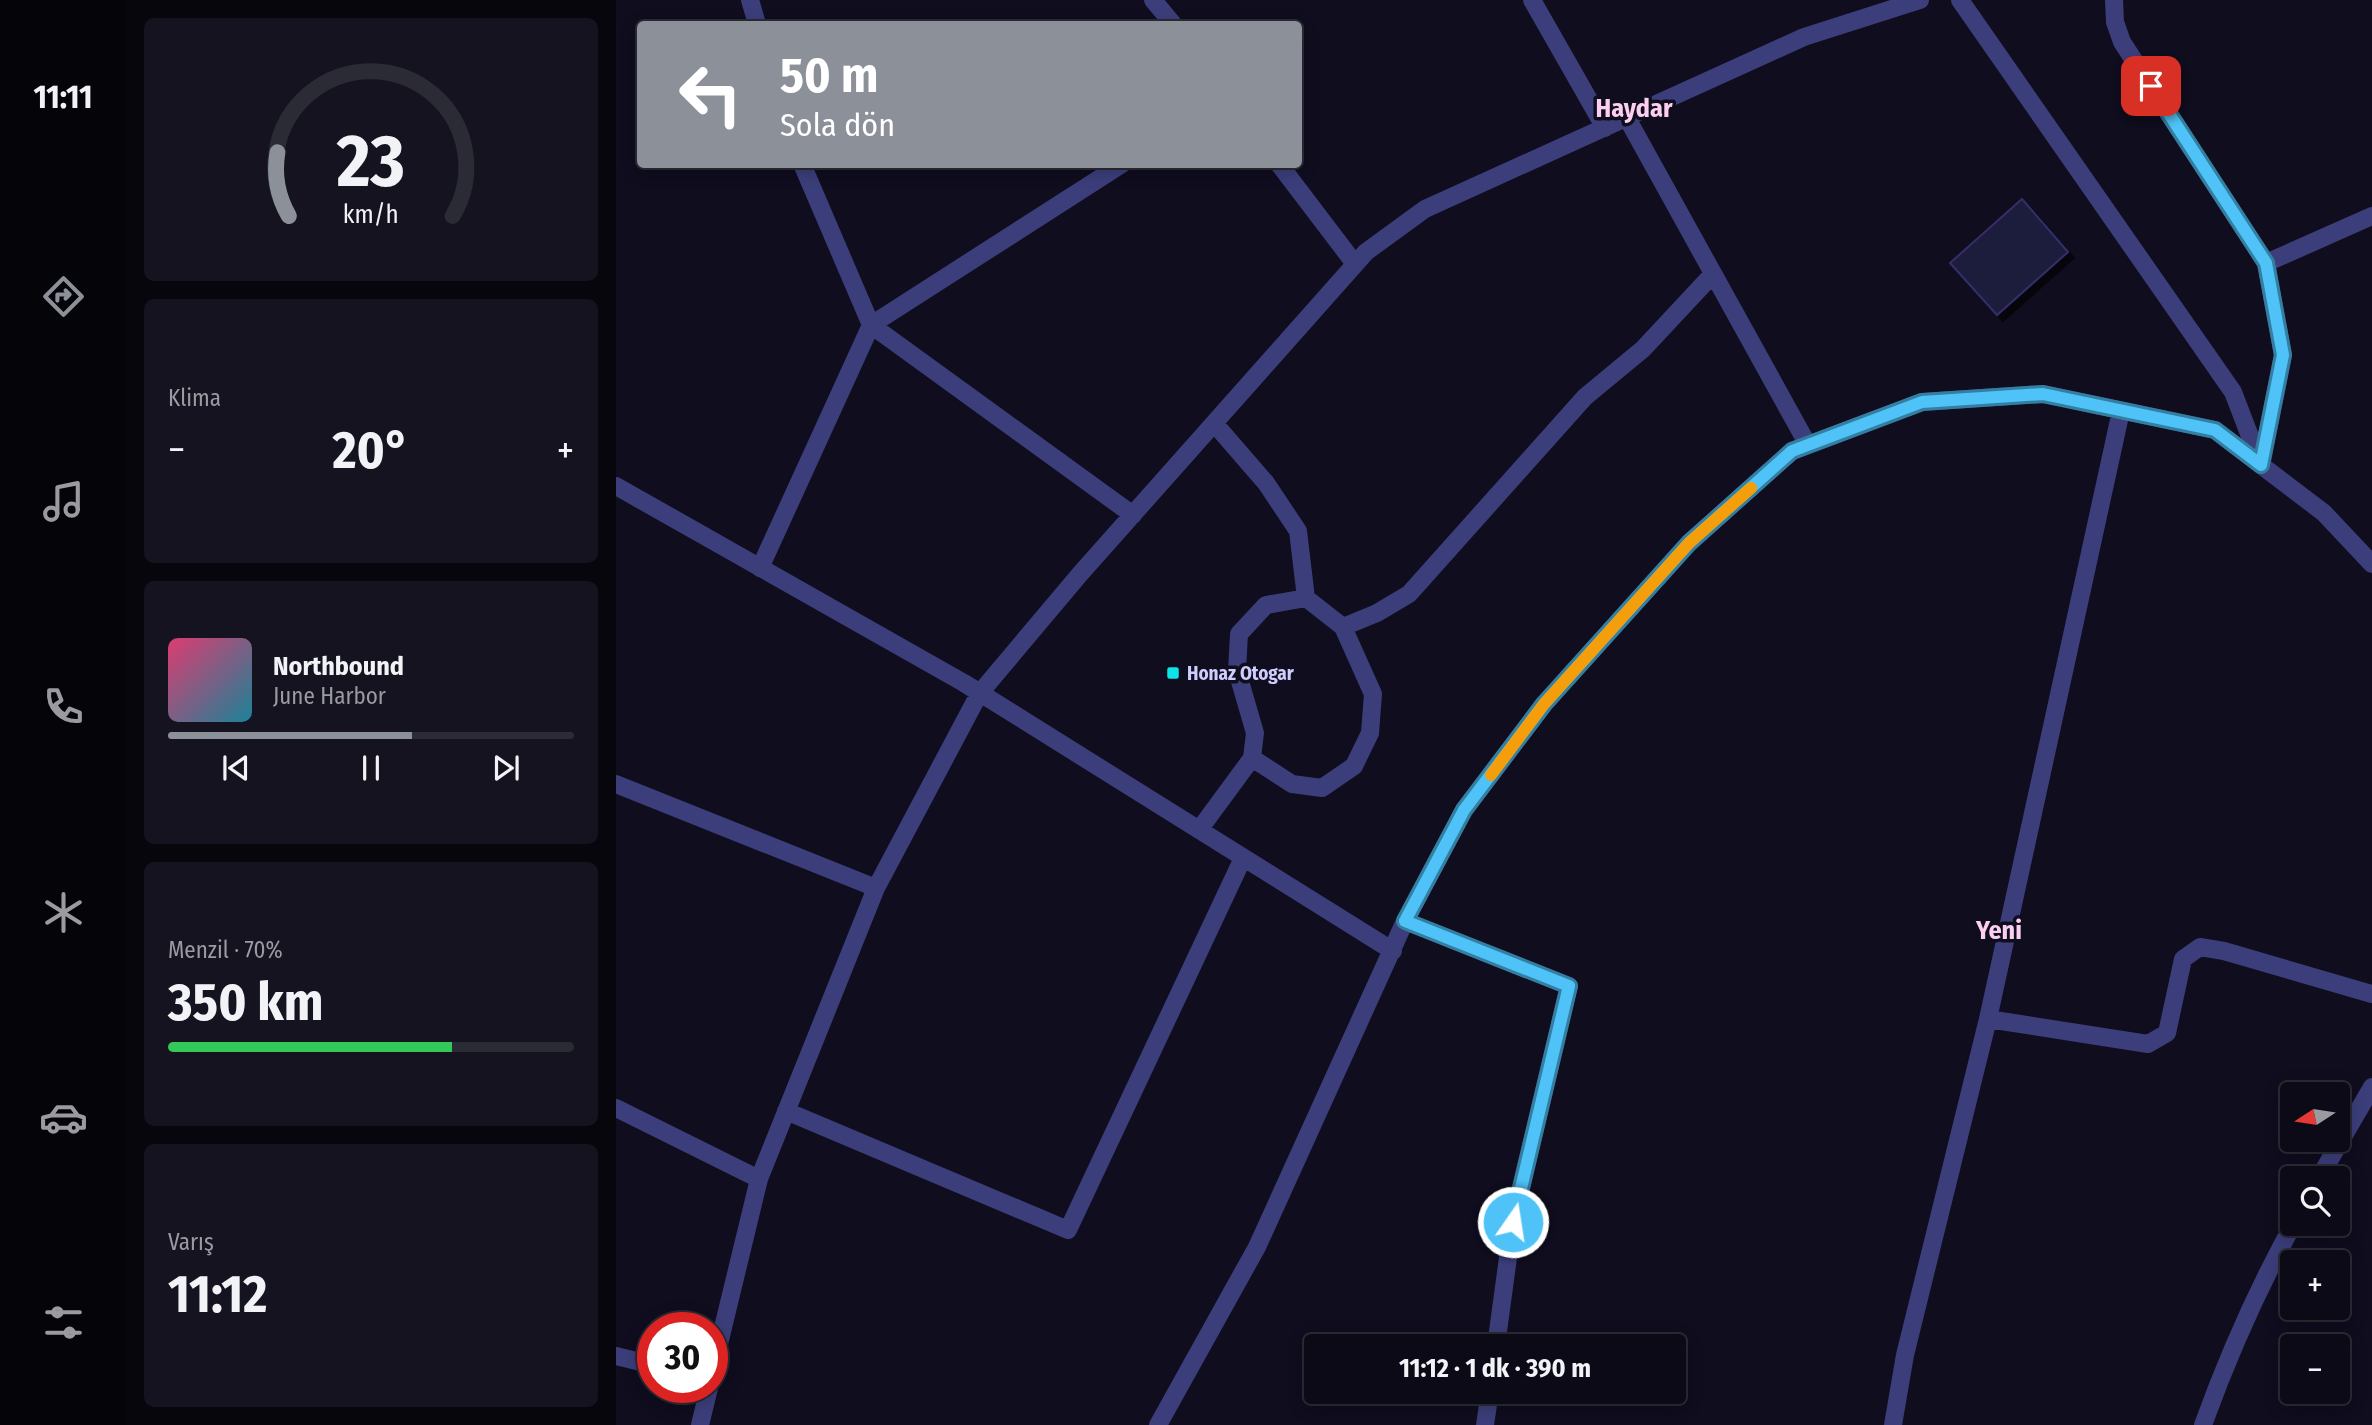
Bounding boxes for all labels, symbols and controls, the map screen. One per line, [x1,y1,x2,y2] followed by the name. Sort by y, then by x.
[780,46,878,105] text: 50 m
[665,49,756,140] icon: left
[2121,56,2181,116] pin
[2132,67,2170,105] icon: arrive
[33,78,93,116] text: 11:11
[1596,93,1673,124] district label: Haydar
[780,106,895,144] text: Sola dön
[336,118,405,205] text: 23
[343,200,399,230] text: km/h
[39,272,88,321] icon: directions
[168,384,221,412] text: Klima
[333,419,409,482] text: 20°
[168,427,185,473] text: −
[557,427,574,473] text: +
[39,477,88,526] icon: music
[273,651,404,682] text: Northbound
[1187,662,1295,685] place label: Honaz Otogar
[1165,665,1181,681] marker: Honaz Otogar
[39,682,88,731] icon: phone
[273,682,386,710] text: June Harbor
[217,749,255,787] icon: previous
[352,749,390,787] icon: pause
[487,749,525,787] icon: next
[39,888,88,937] icon: climate
[1975,915,2022,946] district label: Yeni
[168,936,283,964] text: Menzil · 70%
[168,971,323,1034] text: 350 km
[2280,1082,2350,1152] north arrow
[2280,1082,2350,1404] map controls
[39,1093,88,1142] icon: car
[2280,1166,2350,1236] button: search
[1476,1185,1550,1259] position arrow
[168,1228,214,1256] text: Varış
[2280,1250,2350,1320] button: +
[168,1263,267,1326] text: 11:12
[39,1298,88,1347] icon: filters
[637,1312,728,1403] speed limit sign: 30
[2280,1334,2350,1404] button: −
[1399,1353,1591,1384] text: 11:12 · 1 dk · 390 m

